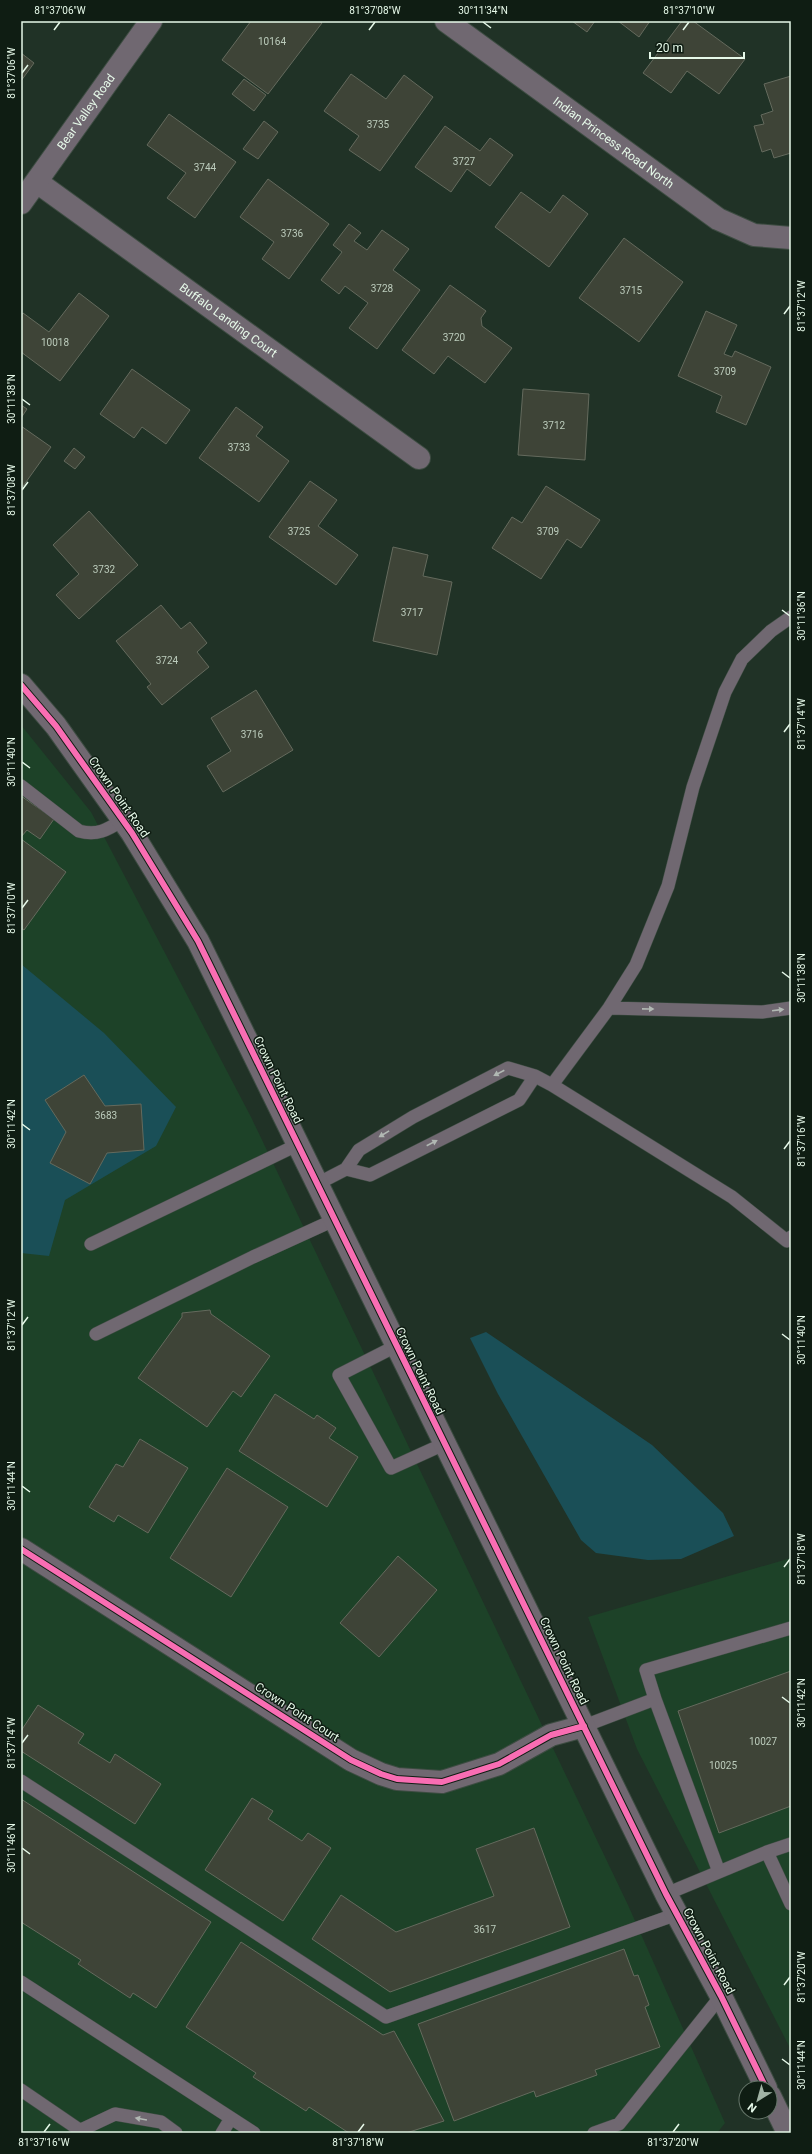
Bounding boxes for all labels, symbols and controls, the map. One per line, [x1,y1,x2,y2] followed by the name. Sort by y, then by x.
[34,5,86,16] text: 81°37'06"W
[349,5,401,16] text: 81°37'08"W
[458,5,508,16] text: 30°11'34"N
[663,5,715,16] text: 81°37'10"W
[650,34,744,60] scale bar
[258,36,286,47] house number: 10164
[656,41,683,55] text: 20 m
[6,47,17,99] text: 81°37'06"W
[54,71,118,152] street label: Bear Valley Road
[550,94,676,191] street label: Indian Princess Road North
[367,119,390,130] house number: 3735
[453,156,476,167] house number: 3727
[194,162,217,173] house number: 3744
[281,228,304,239] house number: 3736
[177,280,280,360] street label: Buffalo Landing Court
[796,280,807,332] text: 81°37'12"W
[371,283,394,294] house number: 3728
[620,285,643,296] house number: 3715
[443,332,466,343] house number: 3720
[41,337,69,348] house number: 10018
[714,366,736,377] house number: 3709
[6,374,17,424] text: 30°11'38"N
[543,420,566,431] house number: 3712
[228,442,250,453] house number: 3733
[6,464,17,516] text: 81°37'08"W
[288,526,311,537] house number: 3725
[537,526,559,537] house number: 3709
[93,564,116,575] house number: 3732
[796,591,807,641] text: 30°11'36"N
[401,607,424,618] house number: 3717
[156,655,179,666] house number: 3724
[796,698,807,750] text: 81°37'14"W
[241,729,264,740] house number: 3716
[6,737,17,787] text: 30°11'40"N
[86,754,152,840] street label: Crown Point Road
[6,882,17,934] text: 81°37'10"W
[796,953,807,1003] text: 30°11'38"N
[642,1006,655,1012] one-way arrow
[772,1007,784,1013] one-way arrow
[251,1034,305,1126] street label: Crown Point Road
[493,1070,505,1076] one-way arrow
[6,1099,17,1149] text: 30°11'42"N
[95,1110,117,1121] house number: 3683
[796,1115,807,1167] text: 81°37'16"W
[378,1131,390,1138] one-way arrow
[427,1140,438,1146] one-way arrow
[6,1299,17,1351] text: 81°37'12"W
[796,1315,807,1365] text: 30°11'40"N
[393,1325,447,1417] street label: Crown Point Road
[6,1461,17,1511] text: 30°11'44"N
[796,1533,807,1585] text: 81°37'18"W
[537,1615,591,1707] street label: Crown Point Road
[796,1678,807,1728] text: 30°11'42"N
[252,1680,342,1744] street label: Crown Point Court
[6,1717,17,1769] text: 81°37'14"W
[749,1736,777,1747] house number: 10027
[709,1760,737,1771] house number: 10025
[6,1823,17,1873] text: 30°11'46"N
[680,1906,738,1996] street label: Crown Point Road
[474,1924,497,1935] house number: 3617
[796,1951,807,2003] text: 81°37'20"W
[796,2040,807,2090] text: 30°11'44"N
[738,2080,778,2120] north arrow
[745,2100,759,2115] text: N
[135,2115,147,2121] one-way arrow
[18,2137,70,2148] text: 81°37'16"W
[332,2137,384,2148] text: 81°37'18"W
[647,2137,699,2148] text: 81°37'20"W

